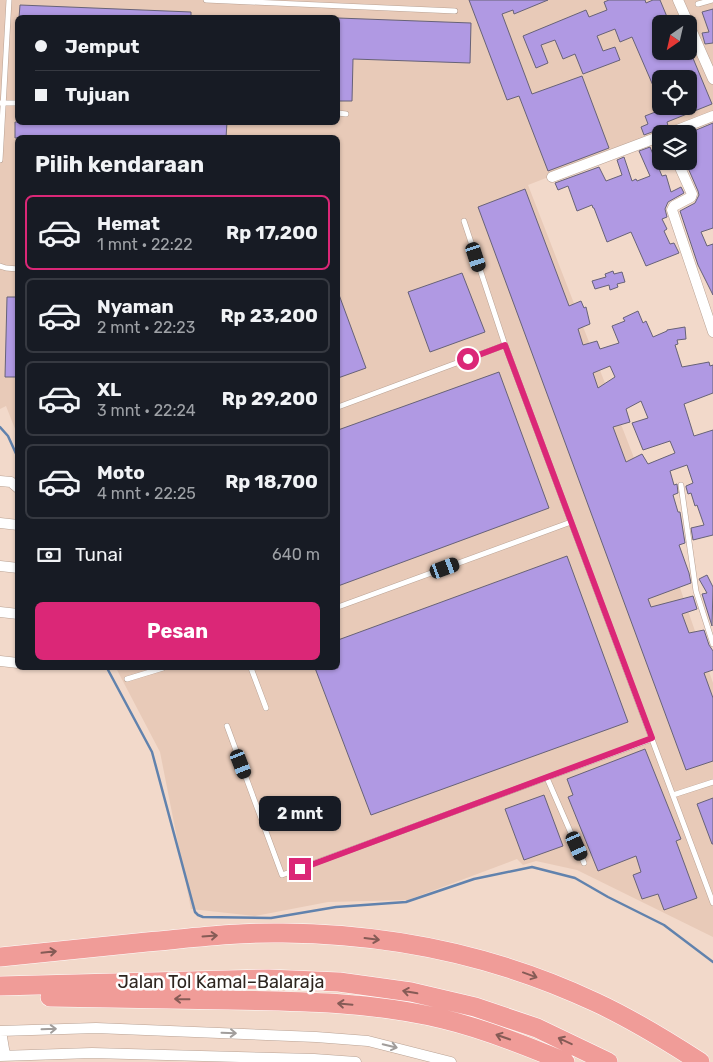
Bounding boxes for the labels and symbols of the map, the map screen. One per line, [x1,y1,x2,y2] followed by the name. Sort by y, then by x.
[652,15,698,60] north arrow
[464,240,487,274] car
[457,348,479,370] route start
[428,556,461,580] car
[228,747,253,781] car
[259,796,341,832] callout: 2 mnt
[564,829,589,863] car
[289,858,311,880] route end
[202,931,218,941] one-way arrow
[364,934,380,944] one-way arrow
[40,947,56,957] one-way arrow
[118,971,325,993] street label: Jalan Tol Kamal–Balaraja
[522,971,538,980] one-way arrow
[402,987,418,997] one-way arrow
[175,994,191,1004] one-way arrow
[337,999,353,1009] one-way arrow
[40,1025,56,1034] one-way arrow
[220,1029,236,1038] one-way arrow
[496,1032,511,1041] one-way arrow
[557,1035,572,1045] one-way arrow
[382,1042,398,1052] one-way arrow

